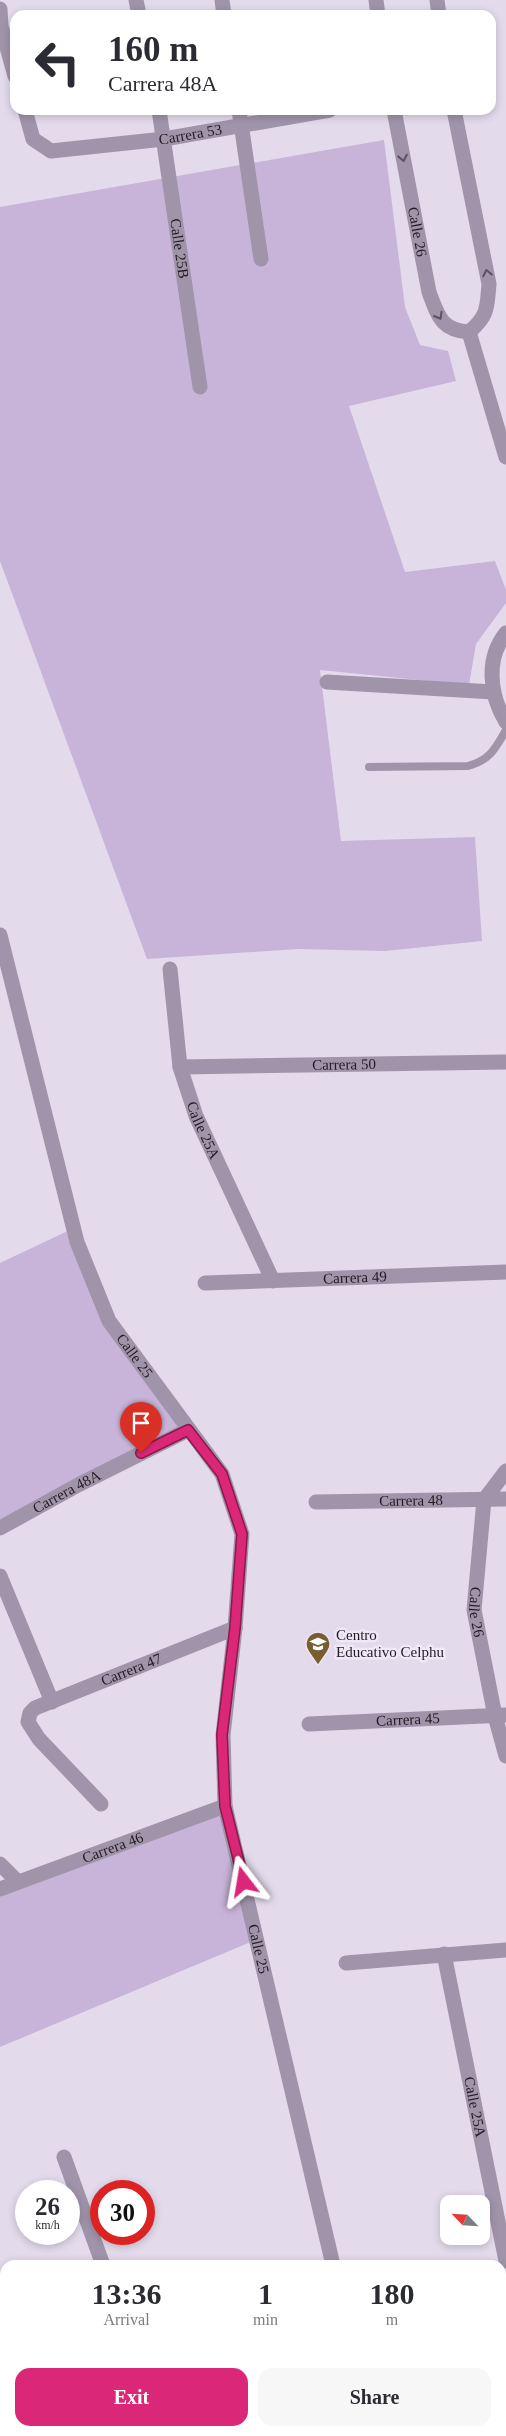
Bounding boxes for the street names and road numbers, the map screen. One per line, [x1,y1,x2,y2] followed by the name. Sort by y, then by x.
[158,121,223,148] street label: Carrera 53
[405,205,430,259] street label: Calle 26
[167,217,192,280] street label: Calle 25B
[312,1056,376,1073] street label: Carrera 50
[184,1100,223,1162] street label: Calle 25A
[323,1268,387,1287] street label: Carrera 49
[113,1331,156,1381] street label: Calle 25
[30,1467,103,1516] street label: Carrera 48A
[379,1492,443,1509] street label: Carrera 48
[466,1586,487,1639] street label: Calle 26
[99,1650,164,1689] street label: Carrera 47
[376,1710,440,1729] street label: Carrera 45
[80,1829,146,1866] street label: Carrera 46
[245,1923,272,1975] street label: Calle 25
[461,2075,489,2139] street label: Calle 25A

